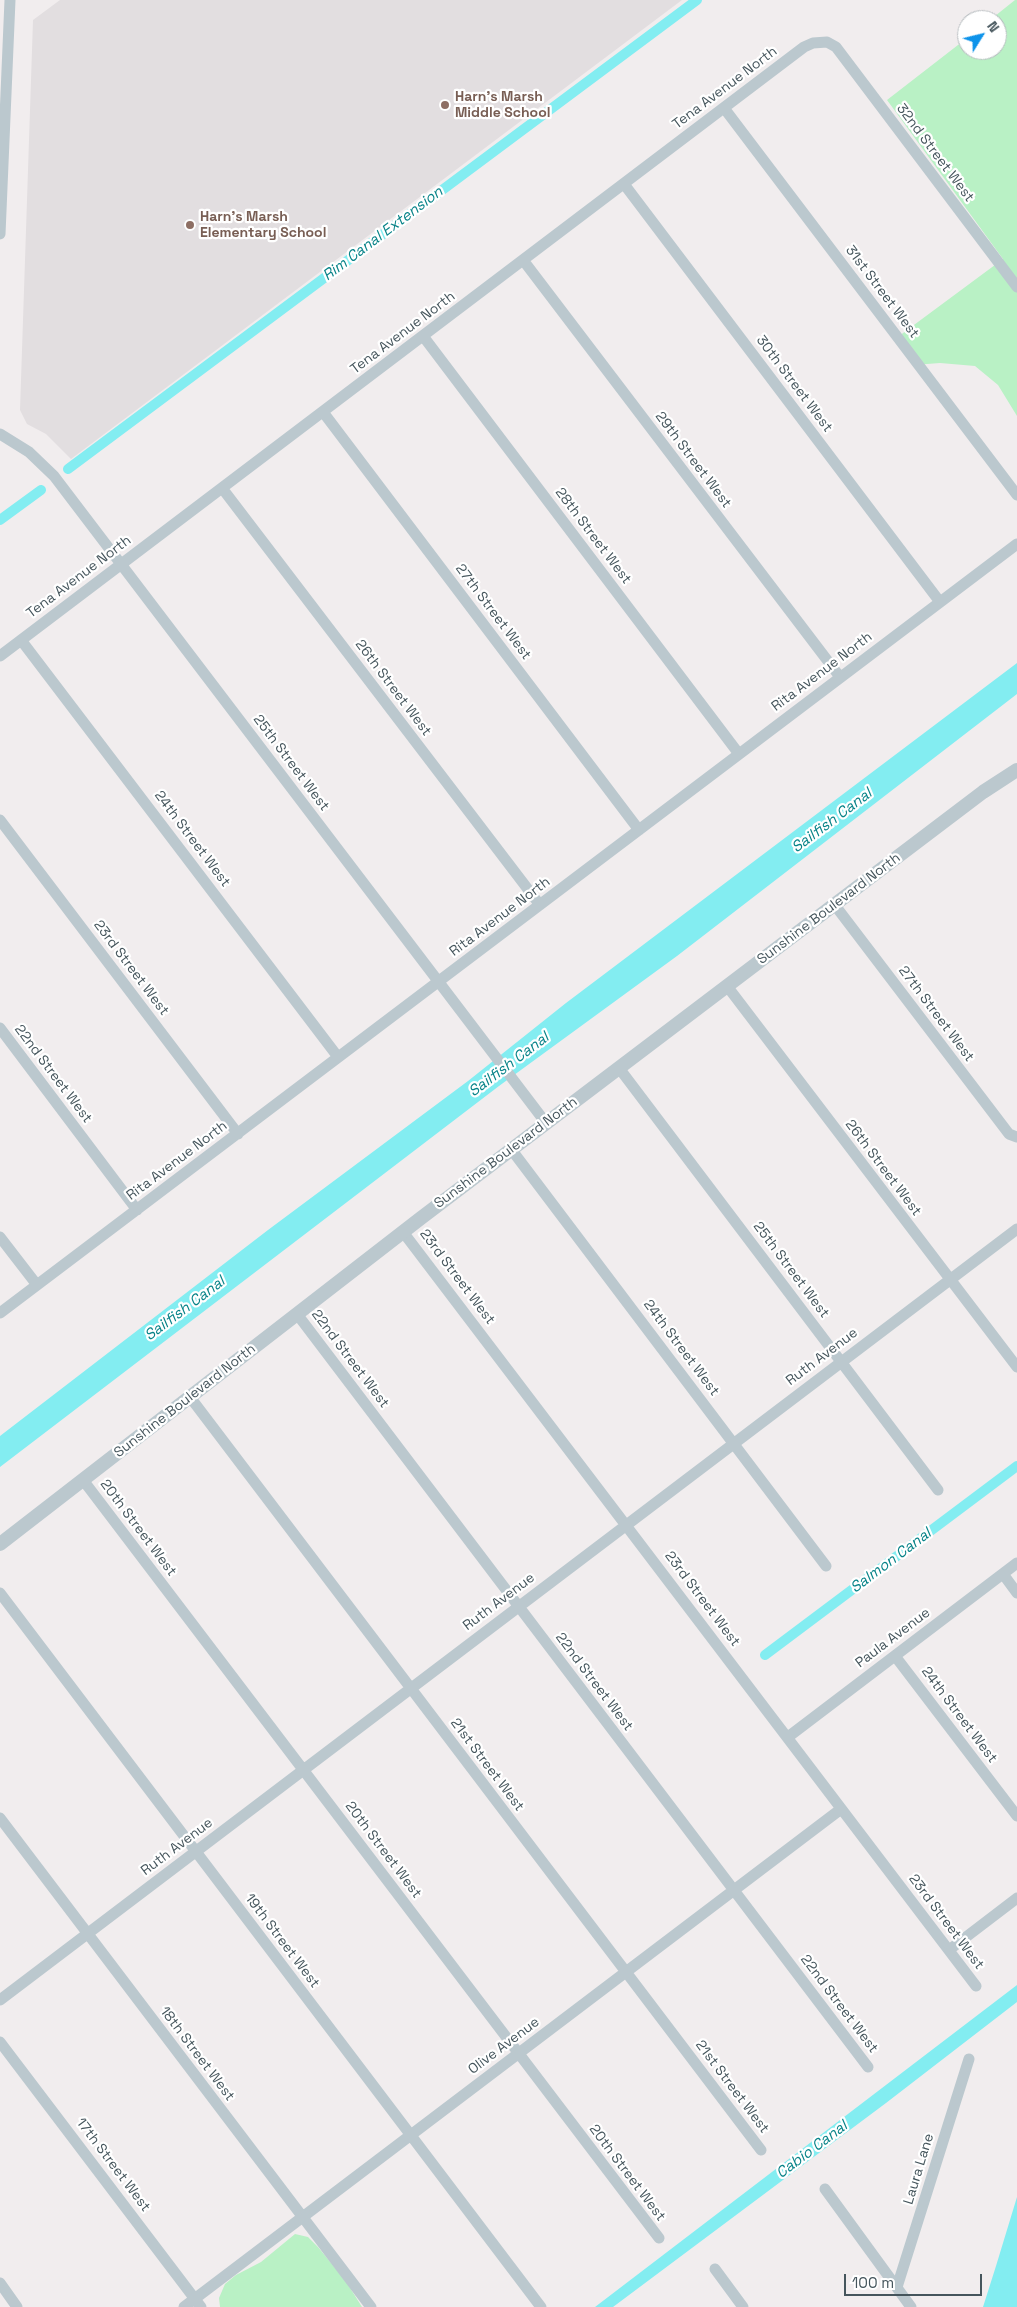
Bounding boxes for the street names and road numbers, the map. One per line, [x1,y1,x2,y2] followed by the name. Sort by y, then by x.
[669,43,781,133] street label: Tena Avenue North
[893,101,977,205] street label: 32nd Street West
[842,242,922,342] street label: 31st Street West
[347,288,459,378] street label: Tena Avenue North
[752,332,836,436] street label: 30th Street West
[651,409,735,511] street label: 29th Street West
[551,485,635,587] street label: 28th Street West
[23,532,135,622] street label: Tena Avenue North
[452,561,534,663] street label: 27th Street West
[768,629,876,715] street label: Rita Avenue North
[351,637,435,739] street label: 26th Street West
[249,712,333,814] street label: 25th Street West
[150,788,234,890] street label: 24th Street West
[754,850,904,968] street label: Sunshine Boulevard North
[446,874,554,960] street label: Rita Avenue North
[90,917,172,1019] street label: 23rd Street West
[895,963,977,1065] street label: 27th Street West
[11,1022,95,1126] street label: 22nd Street West
[431,1094,581,1212] street label: Sunshine Boulevard North
[841,1117,925,1219] street label: 26th Street West
[123,1118,231,1204] street label: Rita Avenue North
[749,1219,833,1321] street label: 25th Street West
[416,1226,498,1328] street label: 23rd Street West
[639,1297,723,1399] street label: 24th Street West
[308,1307,392,1411] street label: 22nd Street West
[783,1325,861,1389] street label: Ruth Avenue
[111,1341,259,1461] street label: Sunshine Boulevard North
[96,1476,180,1580] street label: 20th Street West
[661,1548,743,1650] street label: 23rd Street West
[460,1570,538,1634] street label: Ruth Avenue
[852,1604,934,1672] street label: Paula Avenue
[552,1630,636,1734] street label: 22nd Street West
[917,1664,1001,1766] street label: 24th Street West
[447,1715,527,1815] street label: 21st Street West
[341,1798,425,1902] street label: 20th Street West
[138,1815,216,1879] street label: Ruth Avenue
[905,1871,987,1973] street label: 23rd Street West
[241,1891,323,1991] street label: 19th Street West
[797,1952,881,2056] street label: 22nd Street West
[156,2004,238,2104] street label: 18th Street West
[465,2014,543,2078] street label: Olive Avenue
[692,2037,772,2137] street label: 21st Street West
[72,2115,154,2215] street label: 17th Street West
[585,2121,669,2225] street label: 20th Street West
[900,2131,938,2207] street label: Laura Lane

